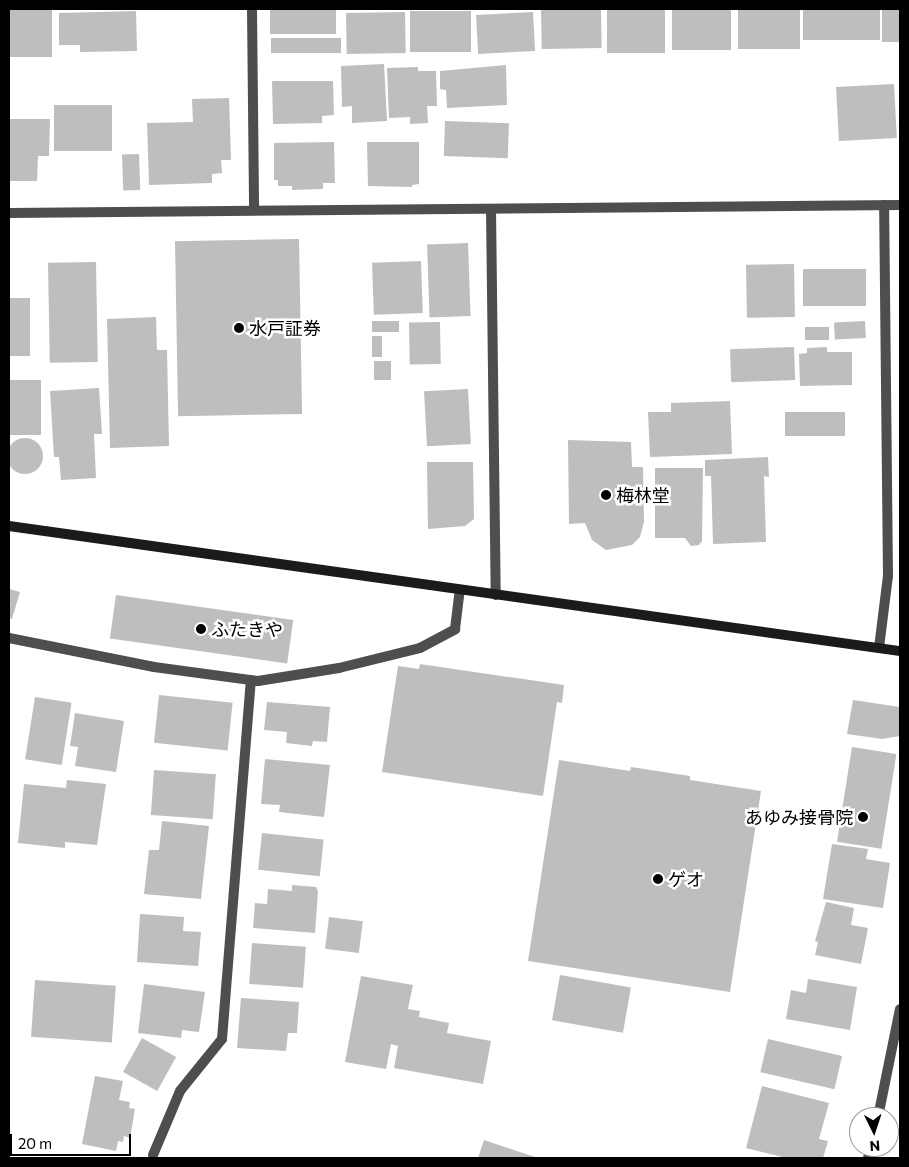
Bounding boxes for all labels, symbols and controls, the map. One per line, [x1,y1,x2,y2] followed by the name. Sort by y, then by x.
[249,317,321,339] place label: 水戸証券
[233,322,245,334] marker: 水戸証券
[616,484,670,506] place label: 梅林堂
[600,489,612,501] marker: 梅林堂
[211,618,283,640] place label: ふたきや
[195,623,207,635] marker: ふたきや
[745,806,853,828] place label: あゆみ接骨院
[857,811,869,823] marker: あゆみ接骨院
[668,868,704,890] place label: ゲオ
[652,873,664,885] marker: ゲオ
[849,1107,899,1157] north arrow
[12,1124,134,1156] scale bar
[18,1134,52,1152] text: 20 m
[869,1138,881,1155] text: N

